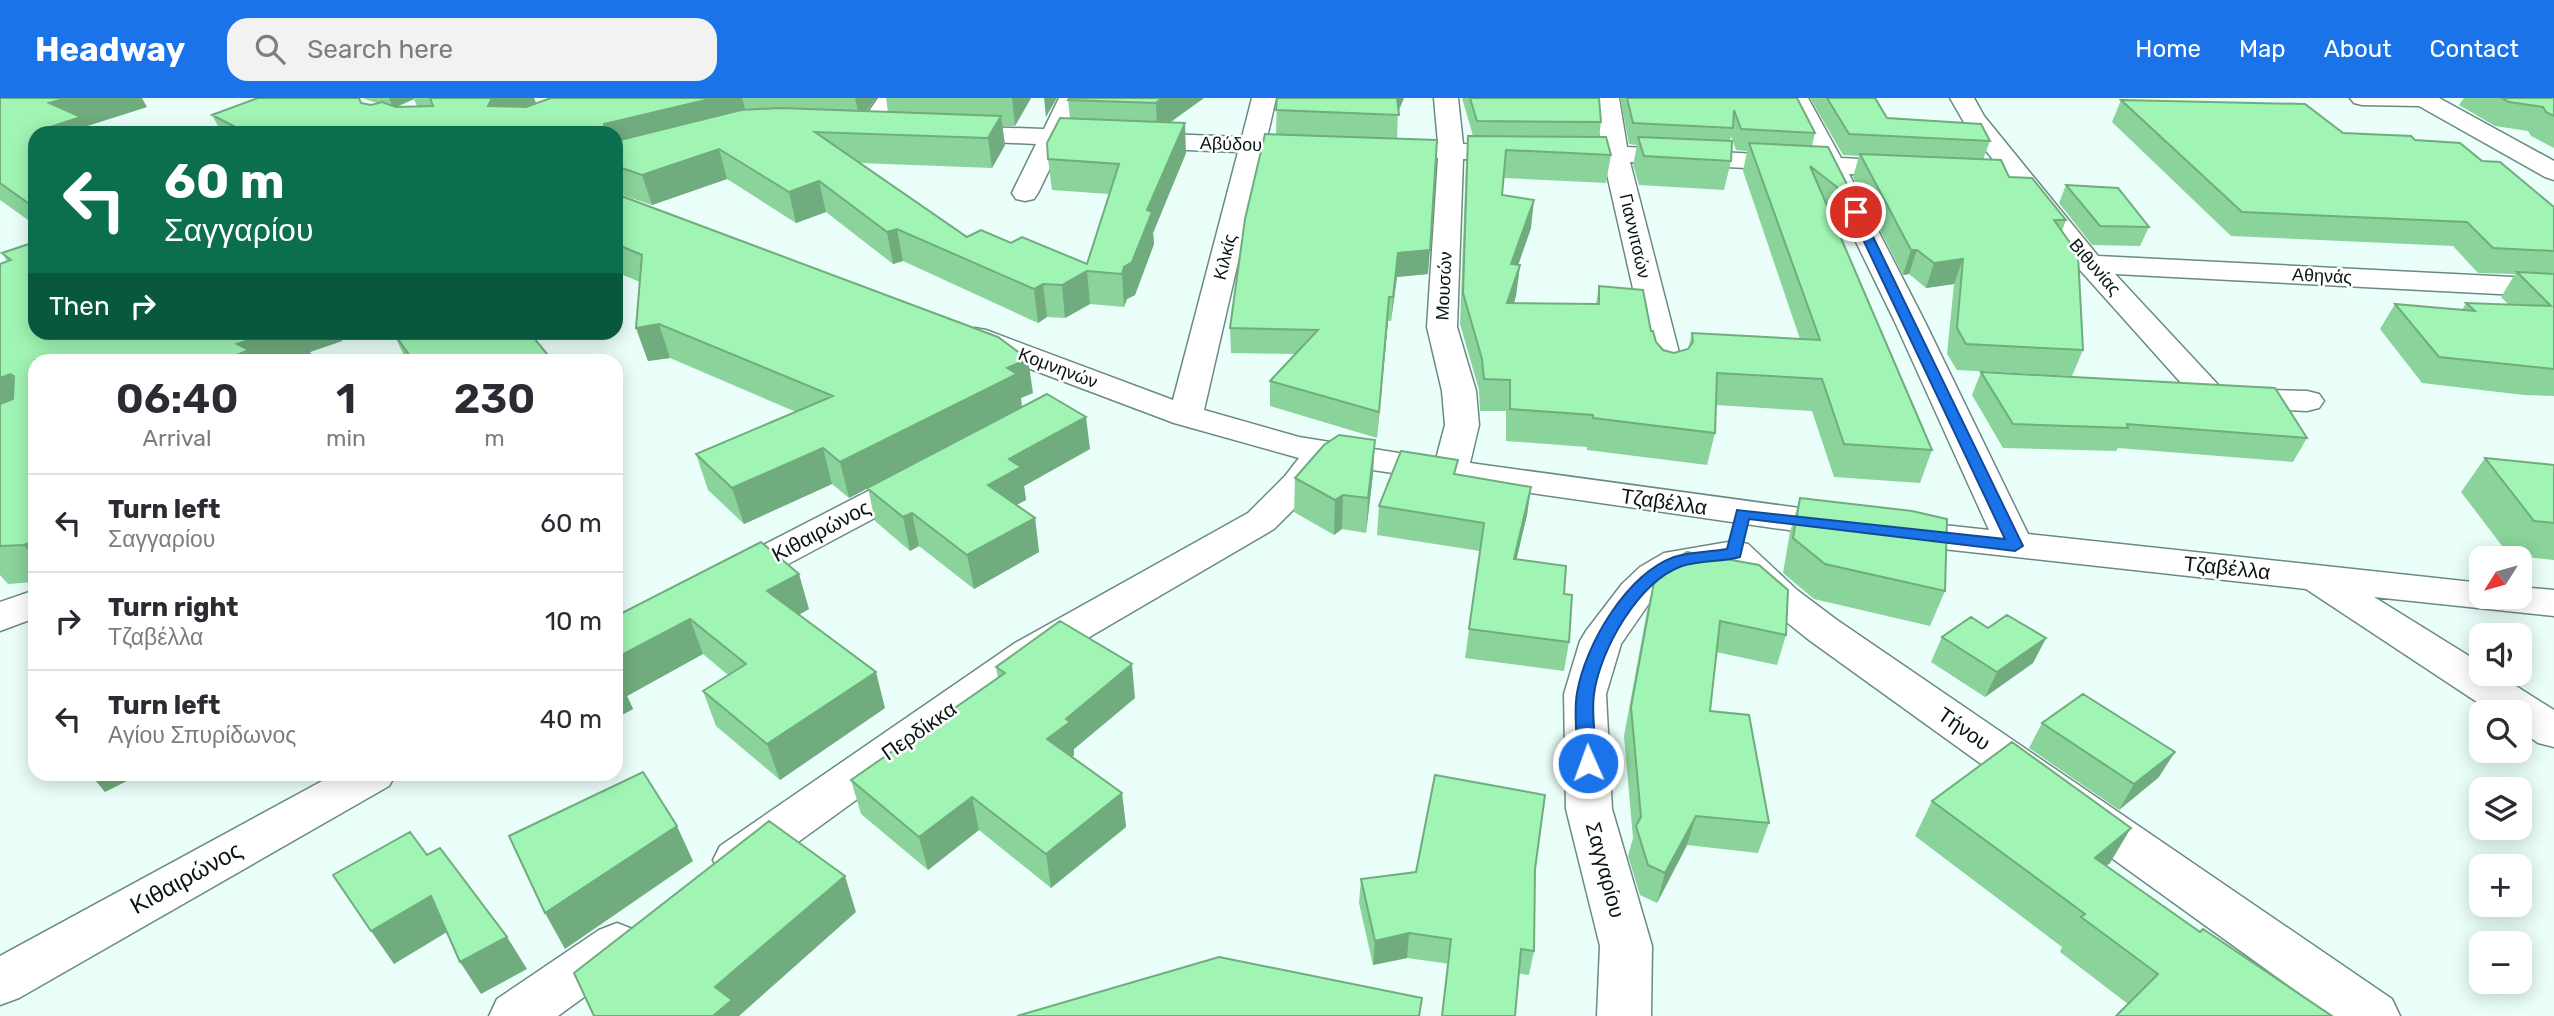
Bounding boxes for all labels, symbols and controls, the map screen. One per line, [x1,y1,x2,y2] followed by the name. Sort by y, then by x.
[227,18,717,81] search box
[35,30,185,69] text: Headway
[251,30,289,68] icon: search
[307,34,453,65] text: Search here
[2135,35,2201,63] text: Home
[2239,35,2286,63] text: Map
[2324,35,2392,63] text: About
[2430,35,2519,63] text: Contact
[1200,132,1262,156] street label: Αβύδου
[164,152,285,210] text: 60 m
[49,154,140,245] icon: left
[1826,182,1886,242] pin
[1615,191,1655,281] street label: Γιαννιτσών
[1837,193,1875,231] icon: arrive
[164,211,313,249] text: Σαγγαρίου
[1209,231,1241,282] street label: Κιλκίς
[2064,234,2126,300] street label: Βιθυνίας
[1431,251,1457,321] street label: Μουσών
[2291,263,2353,289] street label: Αθηνάς
[124,287,162,325] icon: right
[49,291,110,322] text: Then
[1015,343,1101,393] street label: Κομνηνών
[116,374,238,424] text: 06:40
[336,374,356,424] text: 1
[454,374,535,424] text: 230
[143,424,212,452] text: Arrival
[326,424,366,452] text: min
[484,424,505,452] text: m
[1619,483,1709,520] street label: Τζαβέλλα
[108,494,220,525] text: Turn left
[767,494,874,567] street label: Κιθαιρώνος
[49,504,87,542] icon: left
[540,508,602,539] text: 60 m
[108,525,215,553] text: Σαγγαρίου
[2469,546,2532,609] north arrow
[2469,546,2532,994] map controls
[2182,551,2272,584] street label: Τζαβέλλα
[108,592,238,623] text: Turn right
[49,602,87,640] icon: right
[545,606,602,637] text: 10 m
[108,623,203,651] text: Τζαβέλλα
[2469,623,2532,686] button: sound
[108,690,220,721] text: Turn left
[876,696,961,765] street label: Περδίκκα
[49,700,87,738] icon: left
[2469,700,2532,763] button: search
[1933,702,1995,756] street label: Τήνου
[540,704,602,735] text: 40 m
[108,721,296,749] text: Αγίου Σπυρίδωνος
[1551,726,1625,800] position arrow
[2469,777,2532,840] button: layers
[1581,819,1630,920] street label: Σαγγαρίου
[125,836,247,920] street label: Κιθαιρώνος
[2469,854,2532,917] button: +
[2469,931,2532,994] button: −

